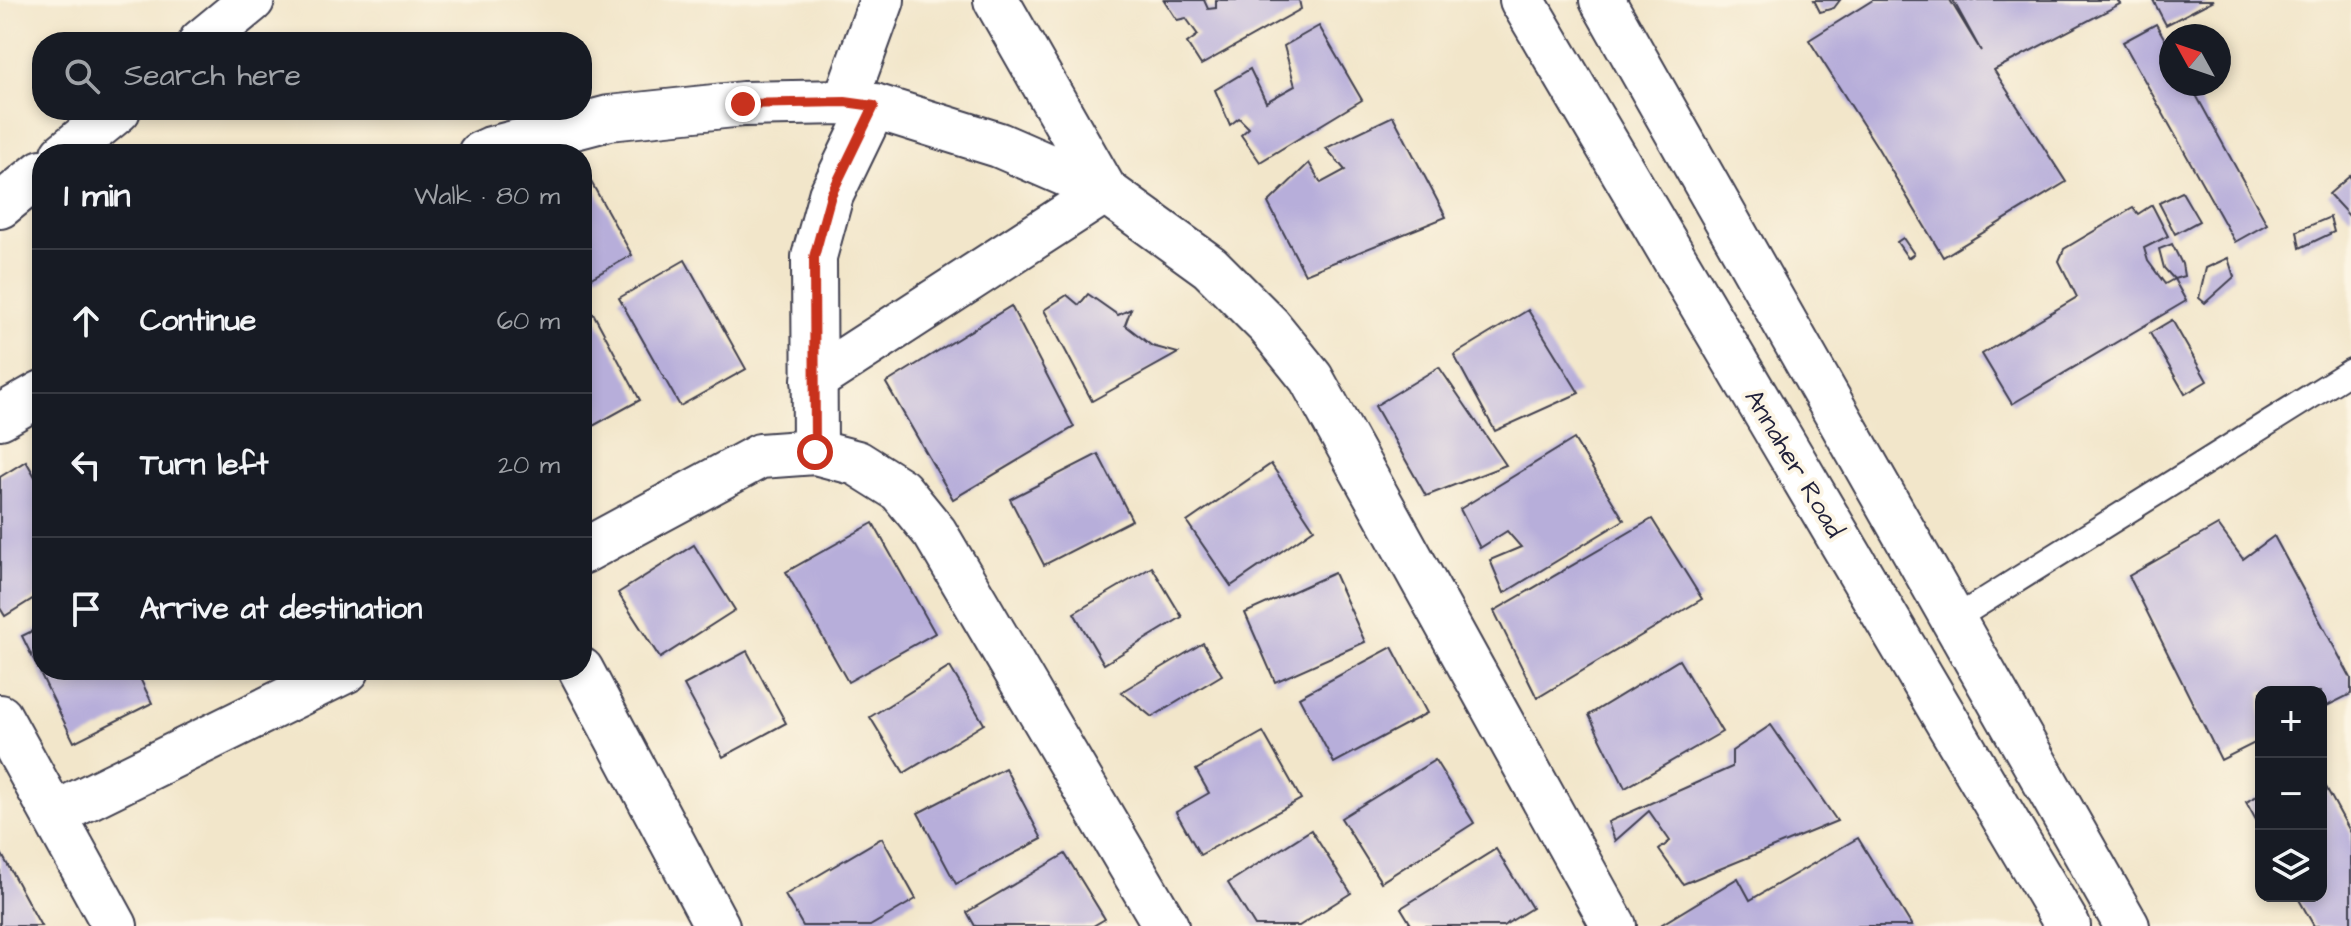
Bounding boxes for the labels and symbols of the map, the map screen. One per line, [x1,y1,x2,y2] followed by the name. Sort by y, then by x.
[2159,24,2231,96] north arrow
[725,86,761,122] route end
[1736,383,1853,544] street label: Annaher Road
[797,434,833,470] route start

